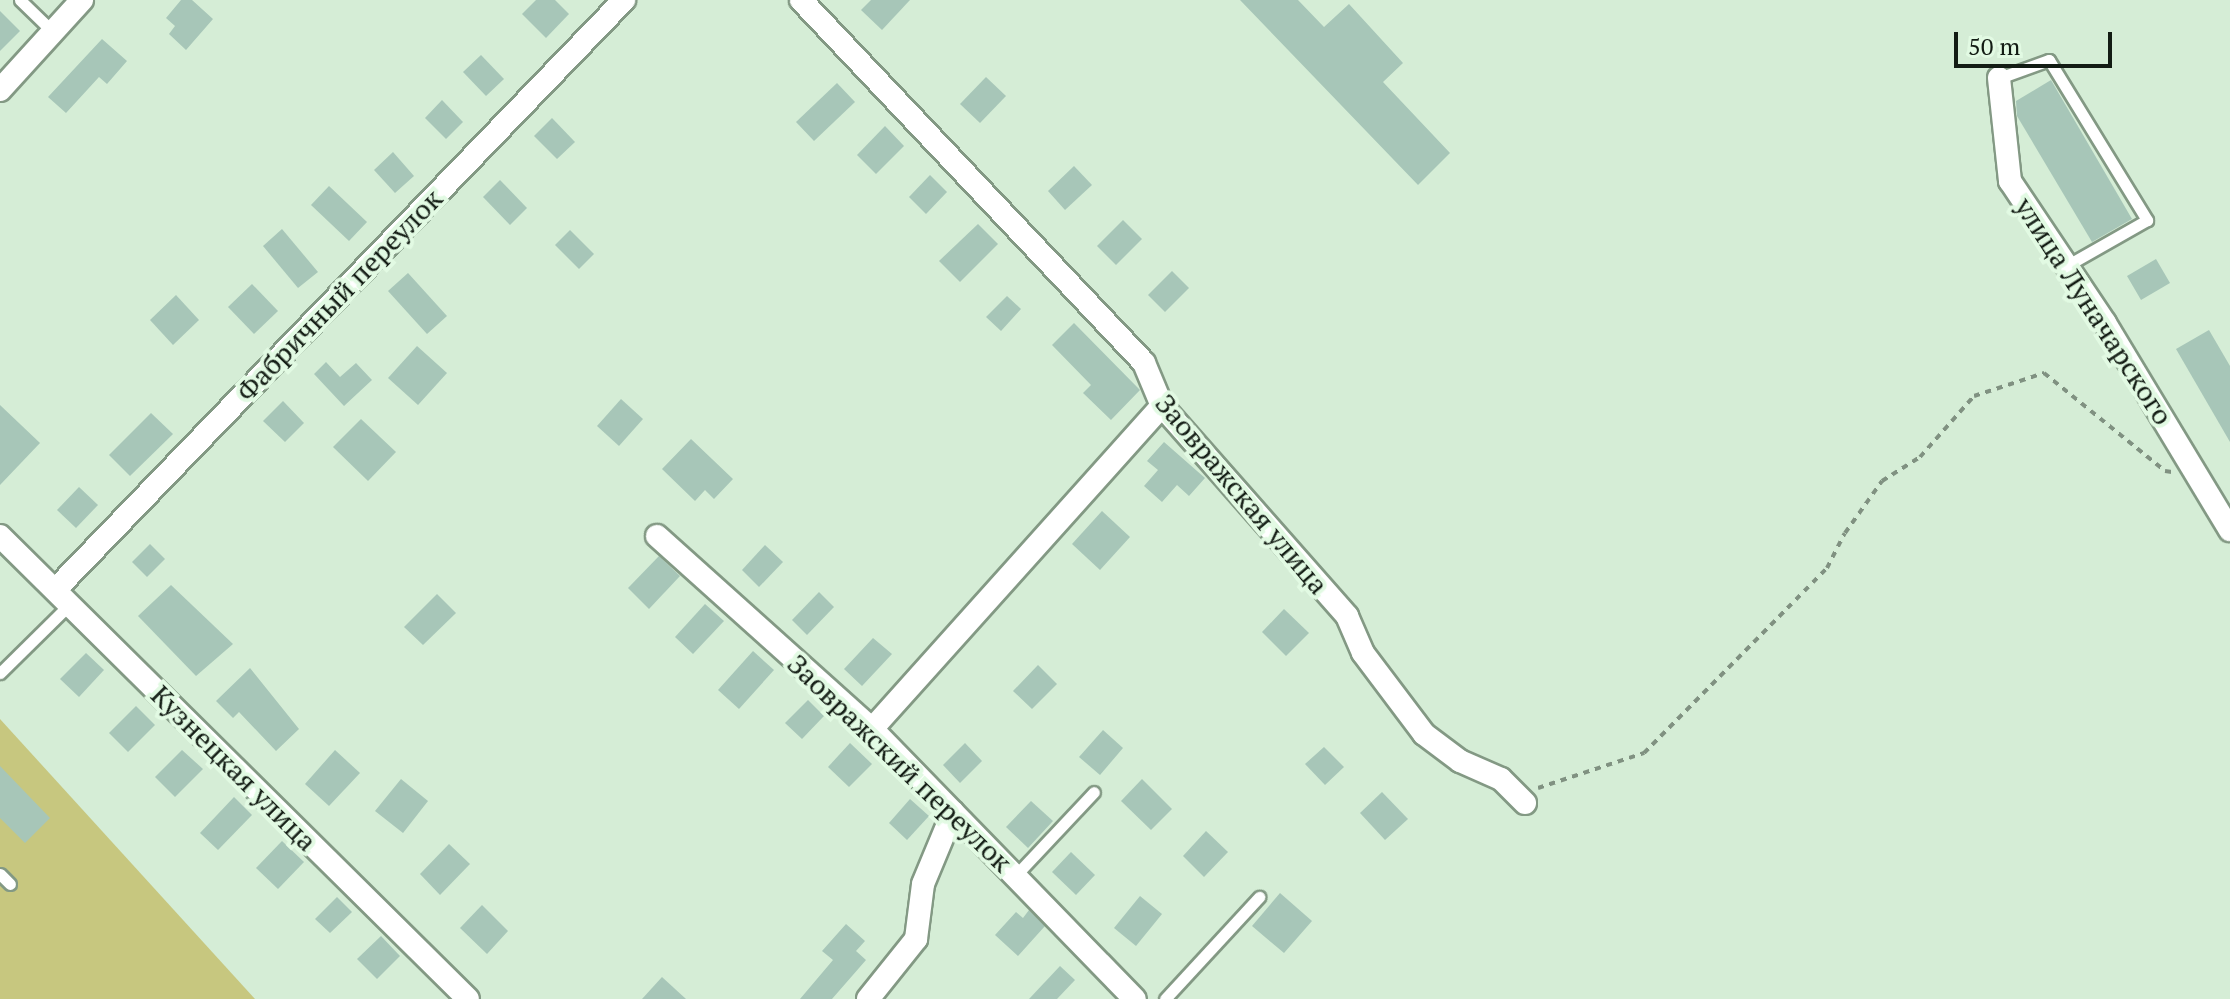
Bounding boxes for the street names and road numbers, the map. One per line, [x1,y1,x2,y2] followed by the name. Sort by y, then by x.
[229,182,449,408] street label: Фабричный переулок
[2008,191,2180,431] street label: улица Луначарского
[1148,387,1336,601] street label: Заовражская улица
[781,647,1019,879] street label: Заовражский переулок
[144,678,324,858] street label: Кузнецкая улица

